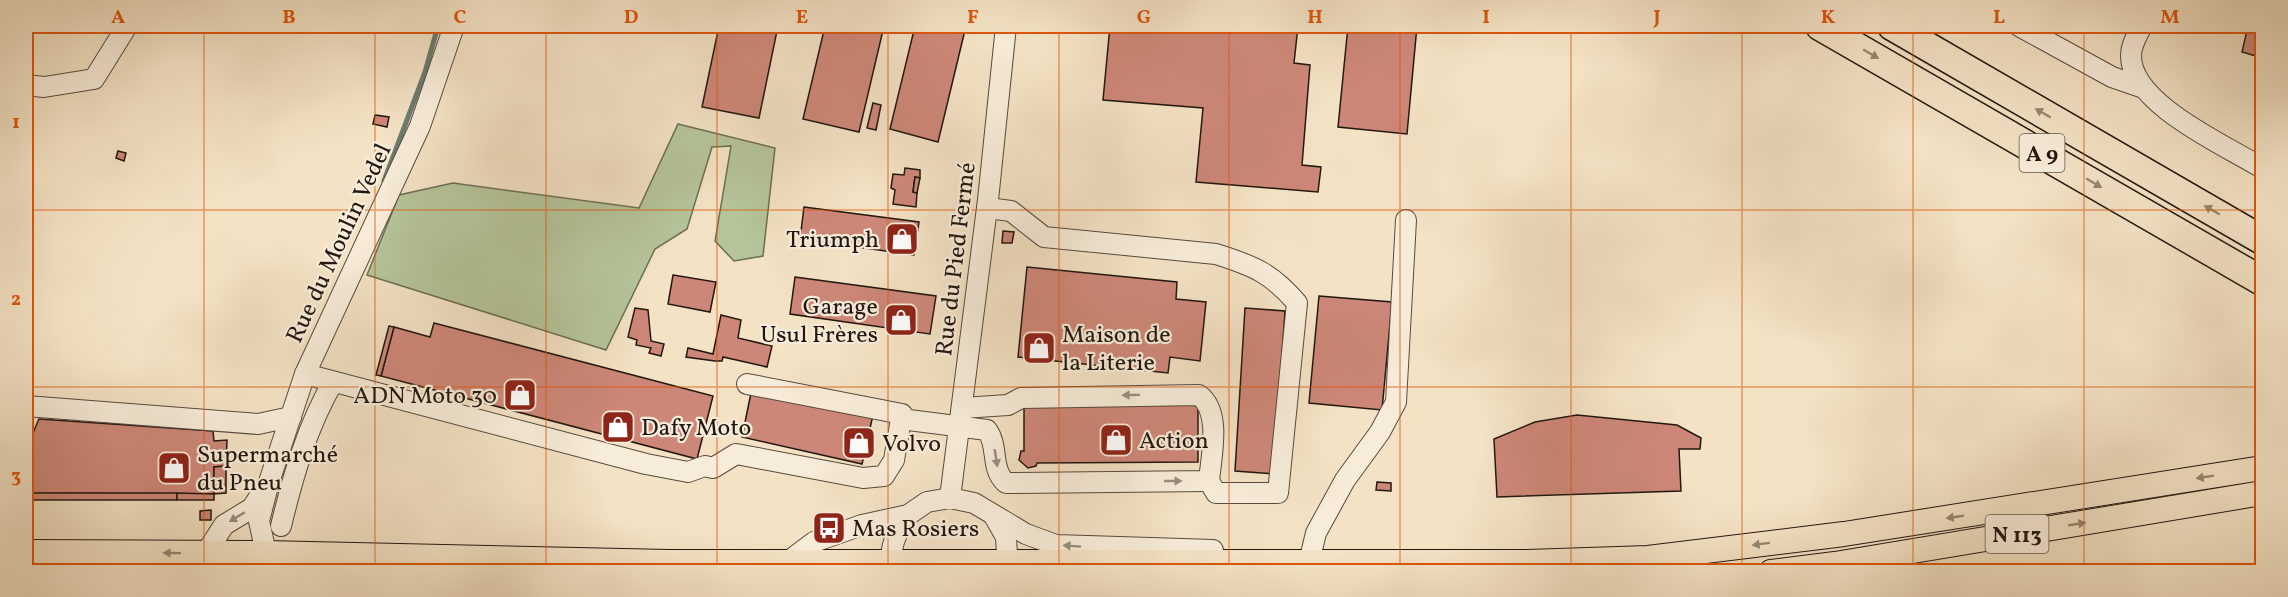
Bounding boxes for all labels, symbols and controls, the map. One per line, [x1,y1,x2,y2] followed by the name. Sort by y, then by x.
[111,4,125,32] text: A
[282,4,296,32] text: B
[454,4,467,32] text: C
[624,4,638,32] text: D
[796,4,808,32] text: E
[967,4,979,32] text: F
[1137,4,1151,32] text: G
[1307,4,1323,32] text: H
[1482,4,1490,32] text: I
[1652,4,1661,32] text: J
[1821,4,1836,32] text: K
[1993,4,2005,32] text: L
[2160,4,2180,32] text: M
[1863,49,1880,59] one-way arrow
[2035,107,2051,118] one-way arrow
[12,109,20,137] text: 1
[2020,134,2064,172] road number: A 9
[279,138,401,349] street label: Rue du Moulin Vedel
[928,160,986,358] street label: Rue du Pied Fermé
[2086,178,2103,188] one-way arrow
[2204,205,2220,216] one-way arrow
[884,221,920,257] shop icon: Triumph
[786,224,879,258] place label: Triumph
[11,286,21,314] text: 2
[760,291,878,353] place label: Garage Usul Frères
[883,302,919,338] shop icon: Garage Usul Frères
[1062,319,1171,381] place label: Maison de la Literie
[1021,330,1057,366] shop icon: Maison de la Literie
[502,377,538,413] shop icon: ADN Moto 30
[353,380,497,414] place label: ADN Moto 30
[1122,391,1141,400] one-way arrow
[600,409,636,445] shop icon: Dafy Moto
[641,412,751,446] place label: Dafy Moto
[1098,422,1134,458] shop icon: Action
[841,425,877,461] shop icon: Volvo
[1139,425,1209,459] place label: Action
[882,428,941,462] place label: Volvo
[197,439,338,501] place label: Supermarché du Pneu
[991,449,1000,468] one-way arrow
[156,450,192,486] shop icon: Supermarché du Pneu
[11,463,21,491] text: 3
[2195,473,2214,482] one-way arrow
[1163,476,1182,486] one-way arrow
[811,510,847,546] bus stop icon: Mas Rosiers
[229,512,245,523] one-way arrow
[852,513,979,547] place label: Mas Rosiers
[1945,513,1964,522] one-way arrow
[1986,515,2048,553] road number: N 113
[2068,519,2087,528] one-way arrow
[1752,539,1771,549] one-way arrow
[1062,542,1081,551] one-way arrow
[163,548,182,558] one-way arrow

